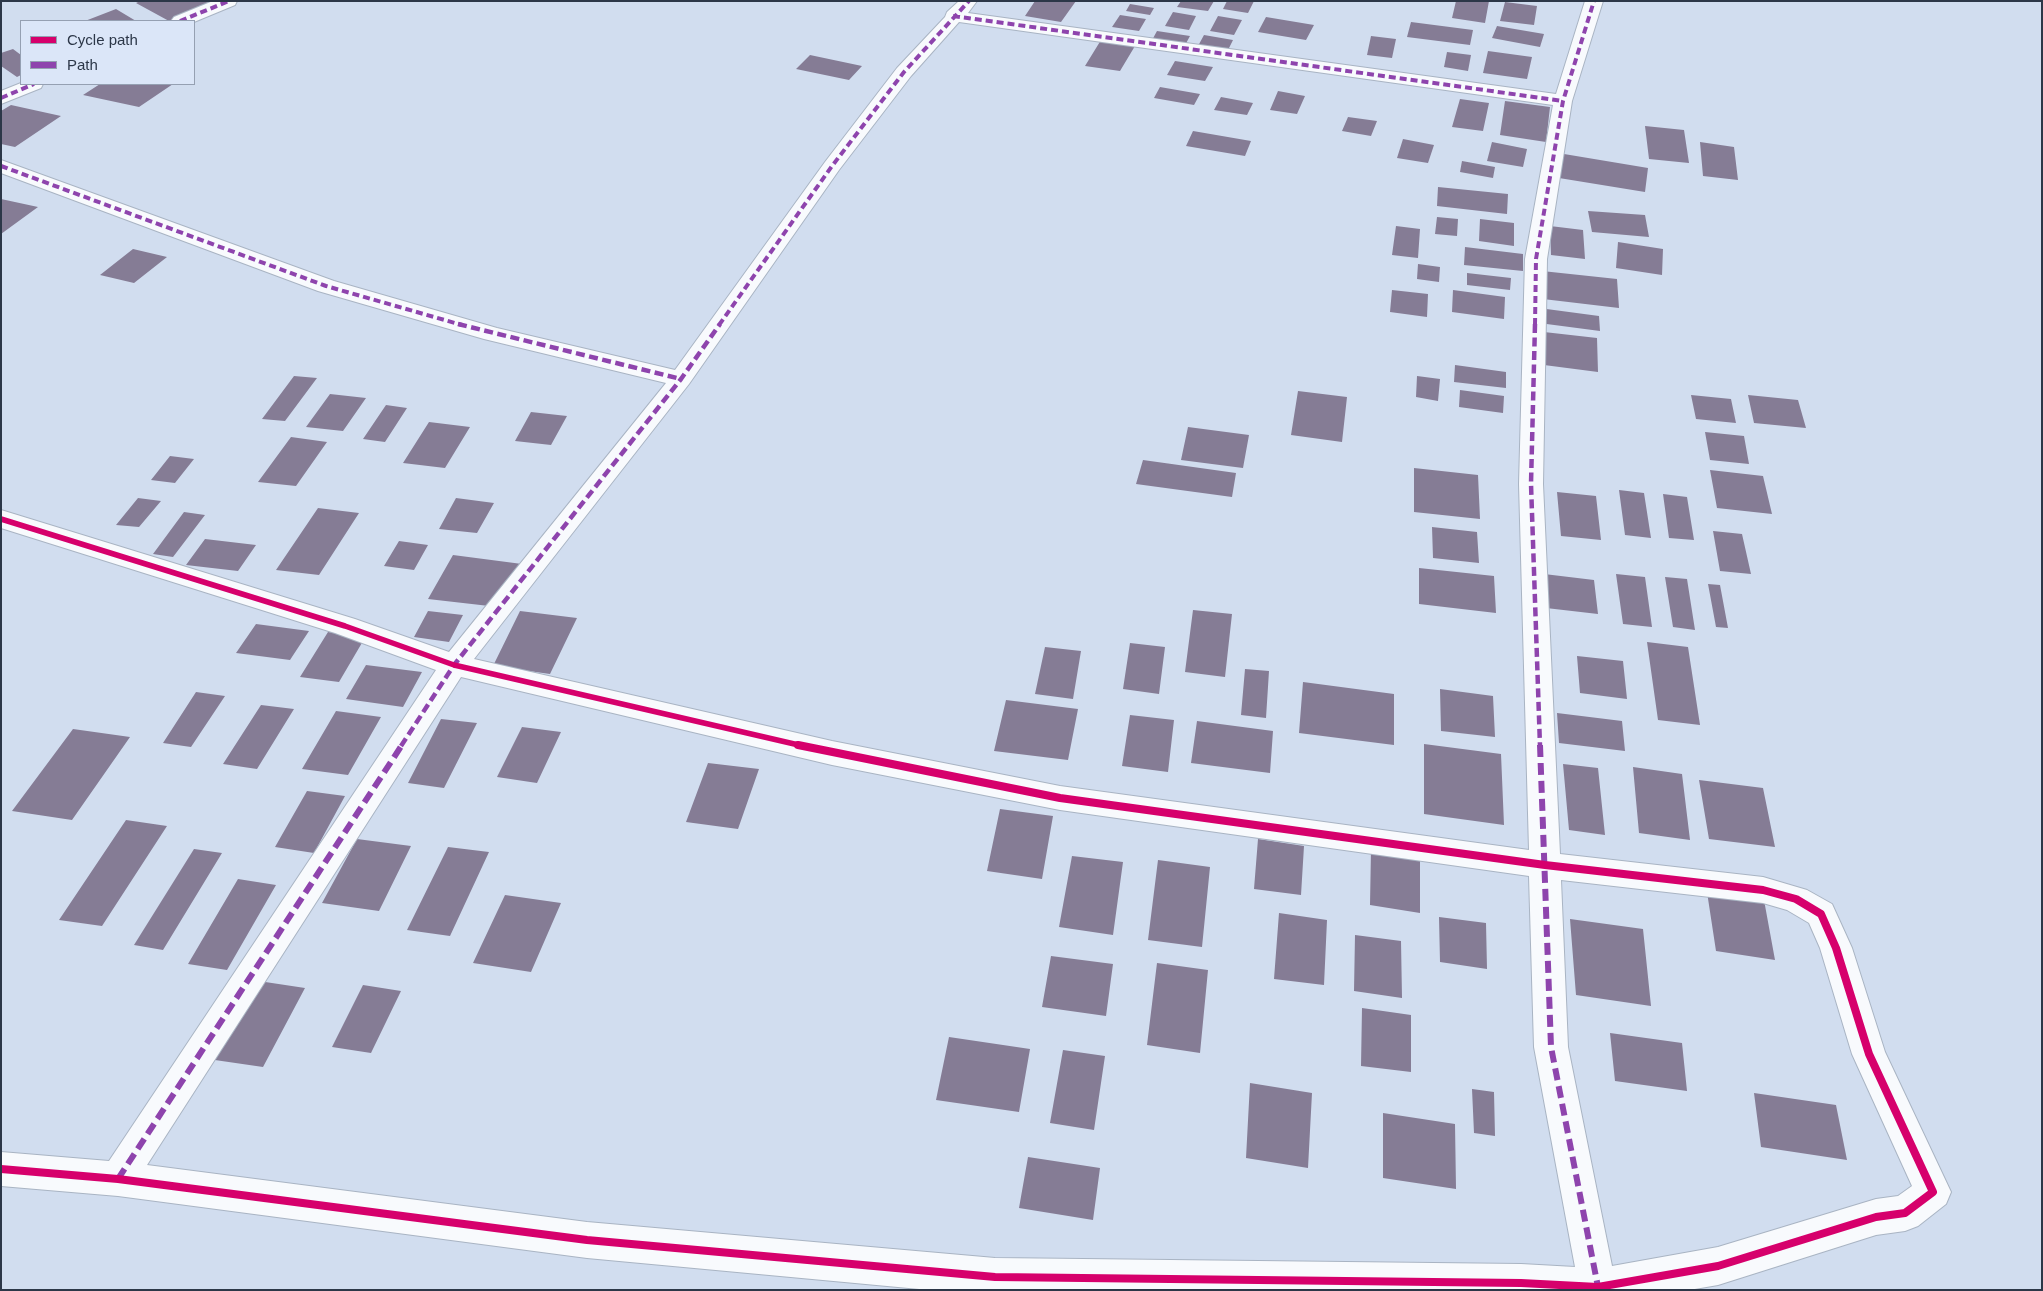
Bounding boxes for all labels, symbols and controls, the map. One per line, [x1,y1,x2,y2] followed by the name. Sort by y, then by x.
[20,20,195,85] legend
[67,31,138,48] text: Cycle path
[67,56,98,73] text: Path

